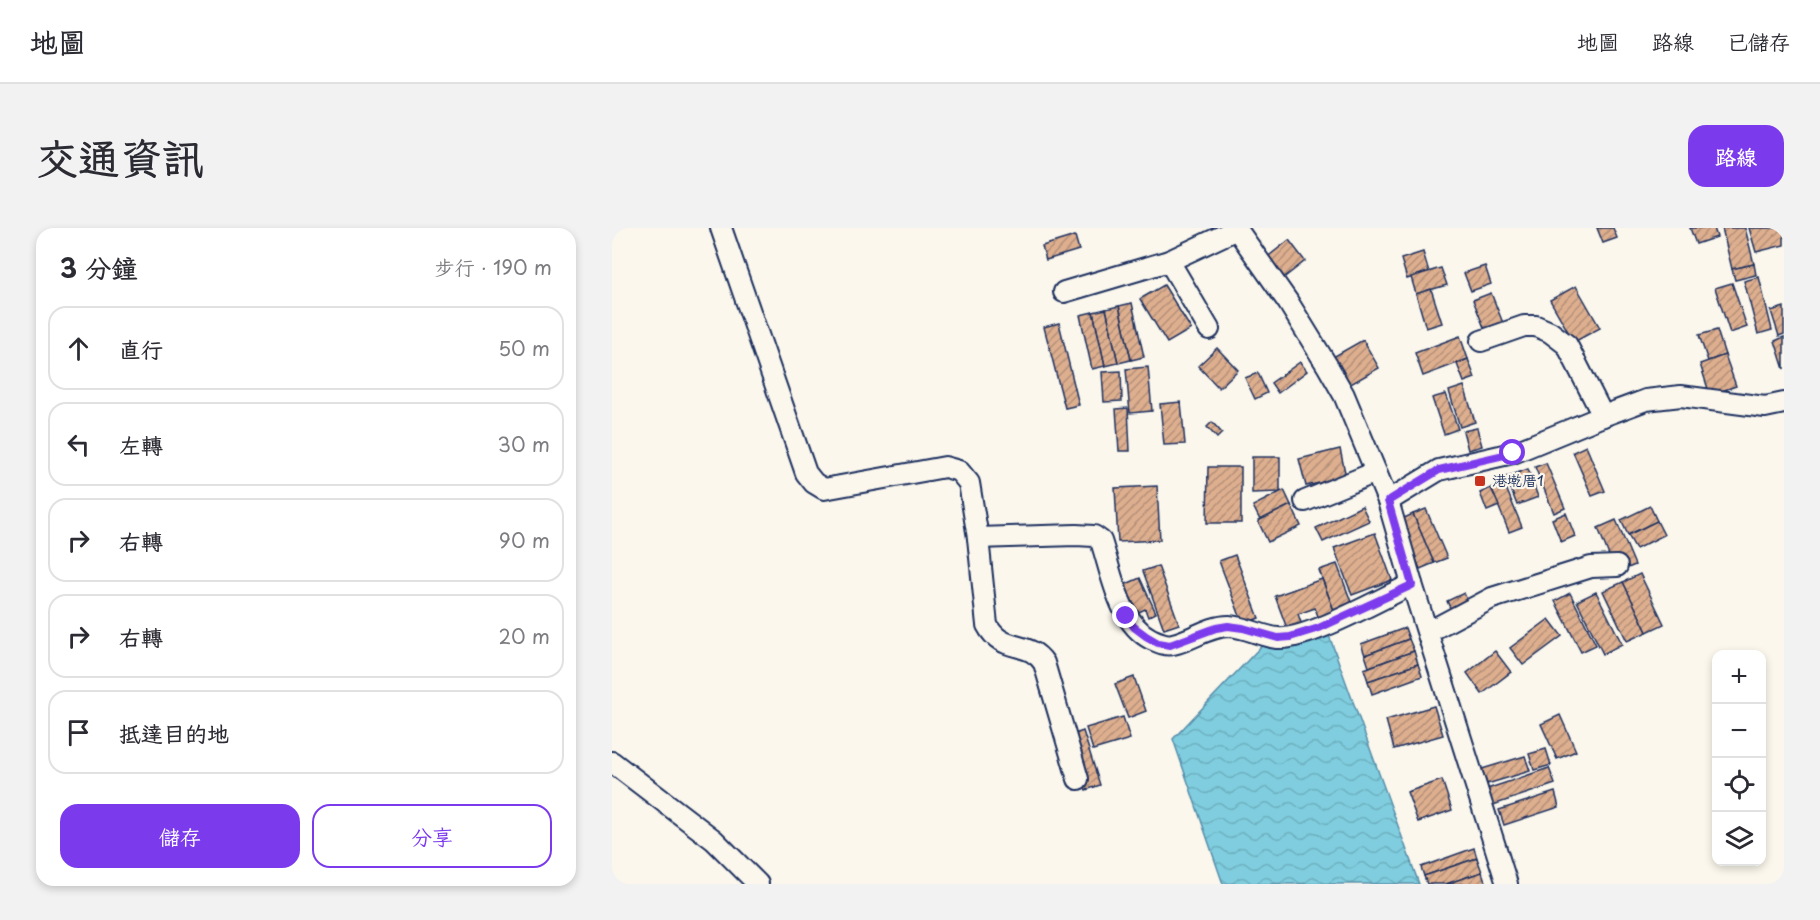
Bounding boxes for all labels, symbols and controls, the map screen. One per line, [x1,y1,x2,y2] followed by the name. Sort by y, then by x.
[30,20,86,63] text: 地圖
[1577,25,1619,57] text: 地圖
[1652,25,1694,57] text: 路線
[1727,25,1790,57] text: 已儲存
[36,125,204,188] text: 交通資訊
[1688,125,1784,187] button: 路線
[60,248,137,287] text: 3 分鐘
[435,252,552,282] text: 步行 · 190 m
[62,332,95,365] icon: ahead
[119,332,163,365] text: 直行
[498,333,550,363] text: 50 m
[62,428,95,461] icon: left
[119,428,163,461] text: 左轉
[497,429,550,459] text: 30 m
[1499,439,1525,465] route start
[1492,468,1544,491] place label: 港墘厝1
[1473,474,1487,488] marker: 港墘厝1
[62,524,95,557] icon: right
[119,524,163,557] text: 右轉
[499,525,550,555] text: 90 m
[1112,602,1138,628] route end
[62,620,95,653] icon: right
[119,620,163,653] text: 右轉
[498,621,550,651] text: 20 m
[1712,650,1766,866] map controls
[1712,650,1766,704] button: +
[1712,704,1766,758] button: −
[62,716,95,749] icon: arrive
[119,716,229,749] text: 抵達目的地
[1712,758,1766,812] button: locate
[60,804,300,868] button: 儲存
[312,804,552,868] button: 分享
[1712,812,1766,866] button: layers

